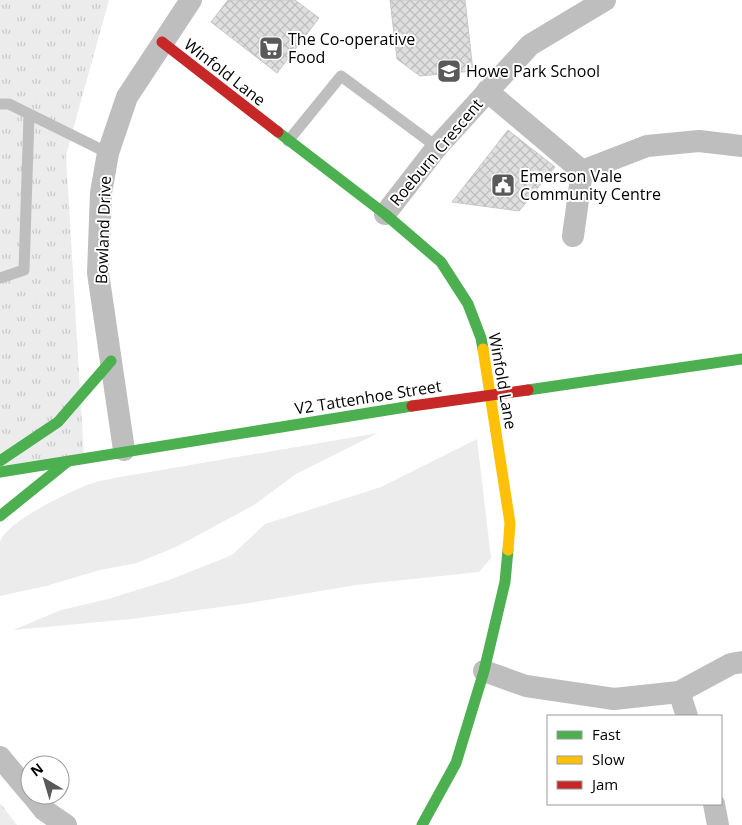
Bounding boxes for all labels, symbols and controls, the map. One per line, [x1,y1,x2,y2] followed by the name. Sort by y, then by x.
[288,28,415,68] place label: The Co-operative Food
[180,33,270,111] street label: Winfold Lane
[258,35,284,61] supermarket icon: The Co-operative Food
[436,58,462,84] school or university icon: Howe Park School
[466,60,600,82] place label: Howe Park School
[385,93,488,210] street label: Roeburn Crescent
[520,165,661,205] place label: Emerson Vale Community Centre
[490,172,516,198] public building icon: Emerson Vale Community Centre
[90,176,116,284] street label: Bowland Drive
[484,331,522,431] street label: Winfold Lane
[293,375,443,419] street label: V2 Tattenhoe Street
[547,715,722,805] legend
[592,724,621,744] text: Fast
[592,749,625,769] text: Slow
[20,755,70,805] north arrow
[26,758,47,780] text: N
[590,774,618,794] text: Jam

